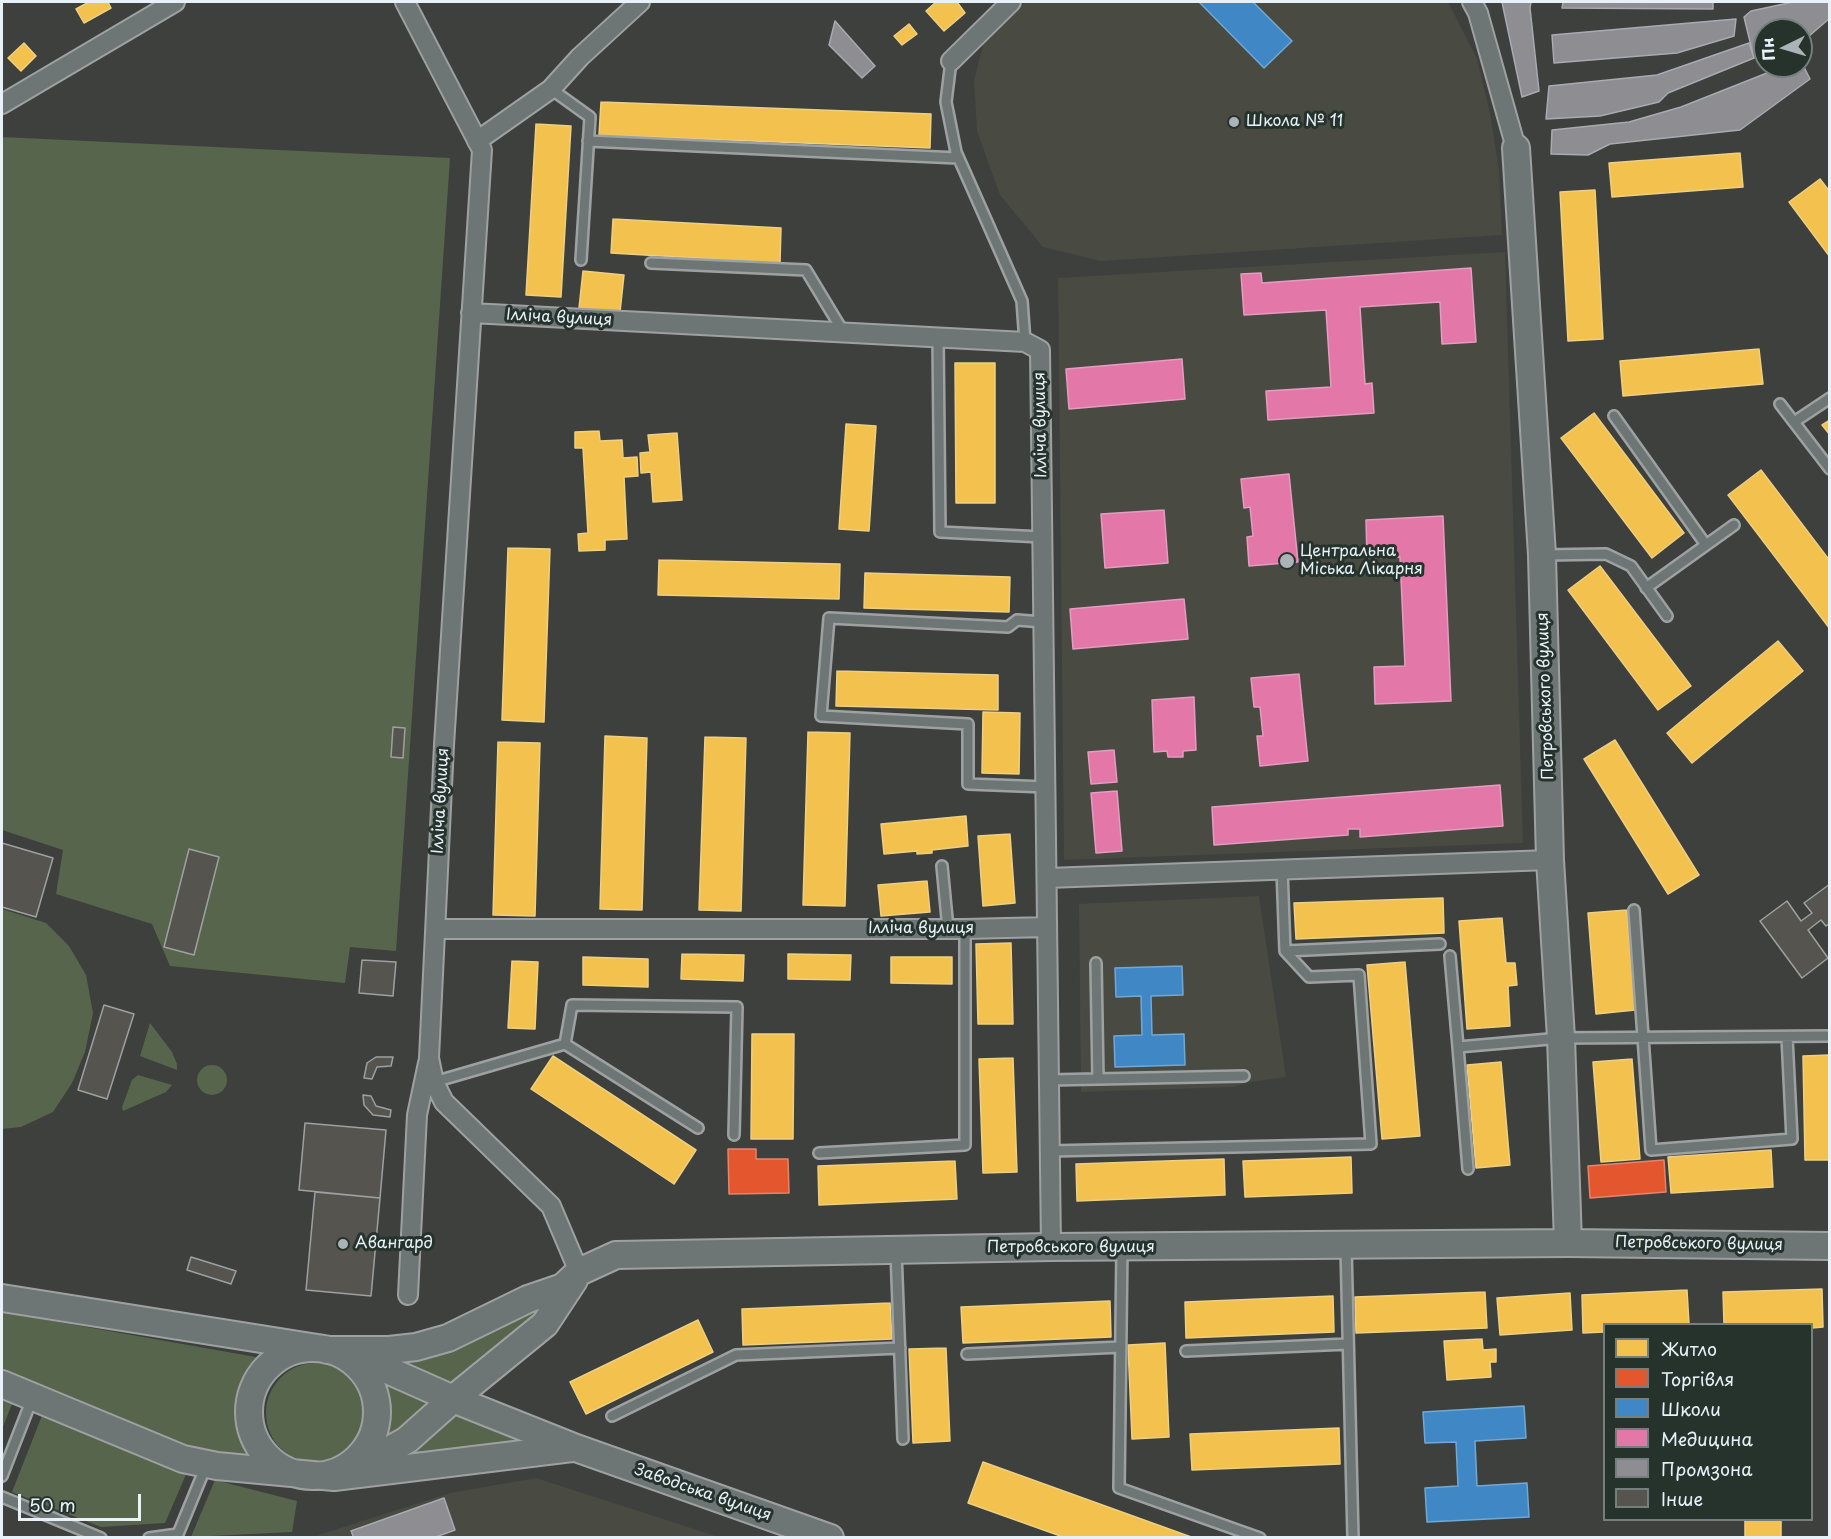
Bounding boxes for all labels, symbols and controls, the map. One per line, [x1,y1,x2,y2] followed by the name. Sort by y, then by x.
[1753,18,1813,78] north arrow
[1754,37,1780,62] text: Пн
[1246,112,1343,132] place label: Школа № 11
[1227,115,1241,129] marker: Школа № 11
[505,306,613,330] street label: Ілліча вулиця
[1030,372,1052,478] street label: Ілліча вулиця
[1300,542,1423,580] place label: Центральна Міська Лікарня
[1278,552,1296,570] marker: Центральна Міська Лікарня
[1533,612,1559,780] street label: Петровського вулиця
[429,747,453,855] street label: Ілліча вулиця
[868,919,974,939] street label: Ілліча вулиця
[1615,1233,1783,1255] street label: Петровського вулиця
[355,1234,433,1254] place label: Авангард
[336,1237,350,1251] marker: Авангард
[987,1238,1155,1258] street label: Петровського вулиця
[1603,1323,1813,1521] legend
[1661,1335,1717,1362] text: Житло
[1661,1365,1734,1392] text: Торгівля
[1661,1395,1721,1422] text: Школи
[1661,1425,1753,1452] text: Медицина
[1661,1455,1752,1482] text: Промзона
[632,1461,774,1525] street label: Заводська вулиця
[21,1482,144,1520] scale bar
[1661,1485,1703,1512] text: Інше
[29,1491,76,1518] text: 50 m

